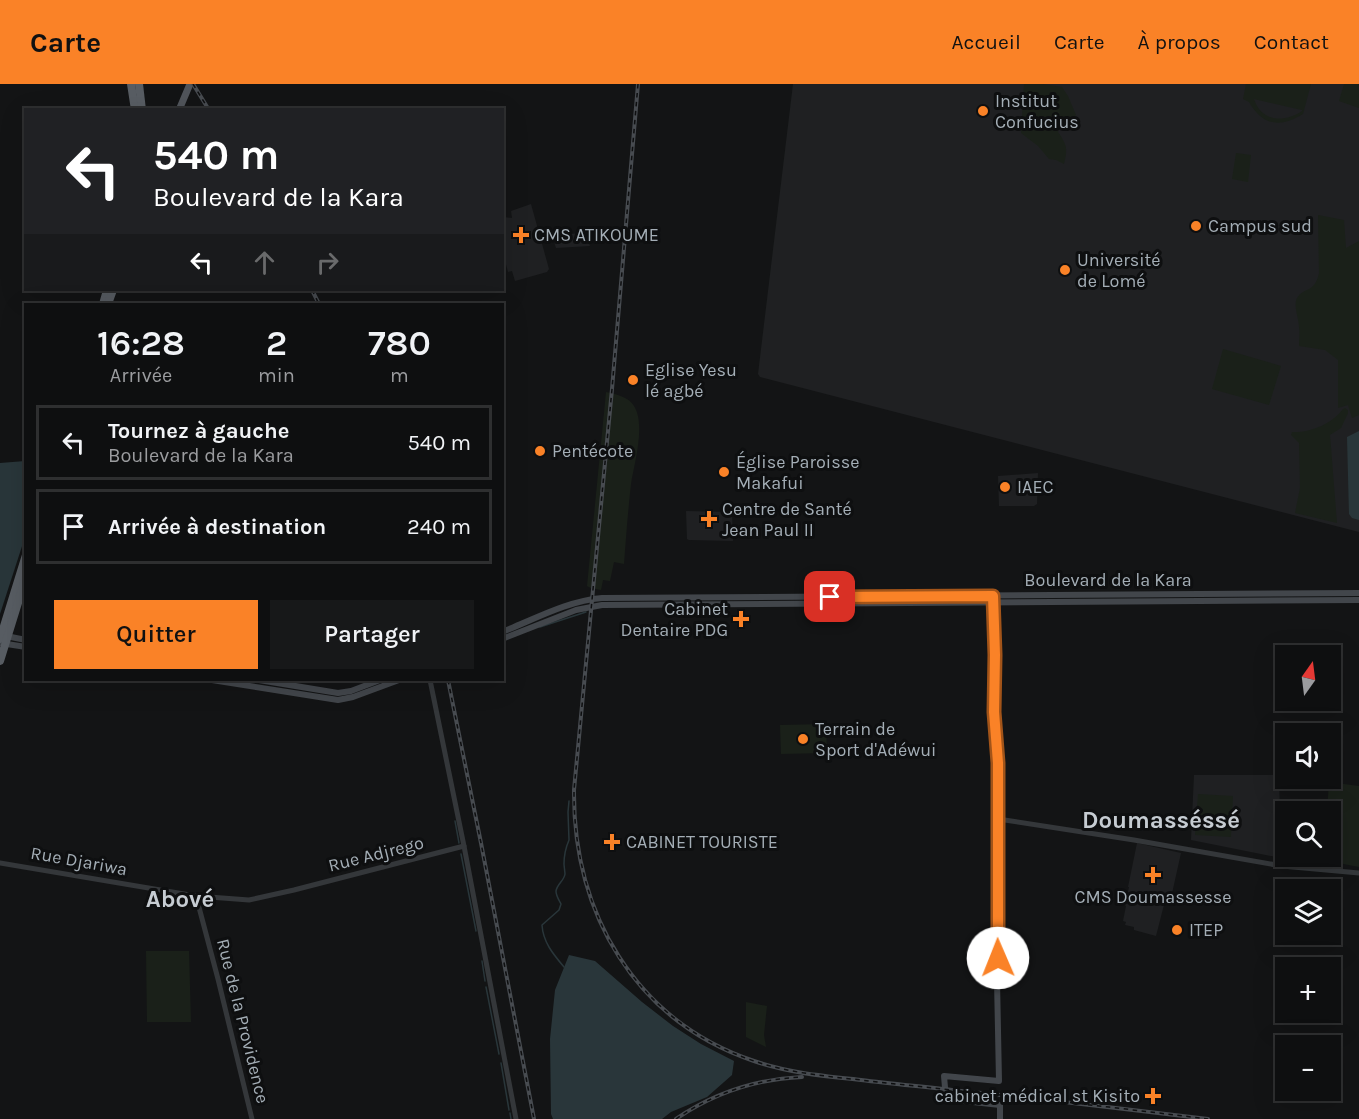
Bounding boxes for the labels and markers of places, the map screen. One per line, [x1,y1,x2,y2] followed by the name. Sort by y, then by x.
[995,90,1079,133] place label: Institut Confucius
[976,104,990,118] marker: Institut Confucius
[1208,215,1312,237] place label: Campus sud
[1189,219,1203,233] marker: Campus sud
[534,224,659,246] place label: CMS ATIKOUME
[512,226,530,244] marker: CMS ATIKOUME
[1077,249,1161,292] place label: Université de Lomé
[1058,263,1072,277] marker: Université de Lomé
[645,359,737,402] place label: Eglise Yesu lé agbé
[626,373,640,387] marker: Eglise Yesu lé agbé
[552,440,633,462] place label: Pentécote
[533,444,547,458] marker: Pentécote
[736,450,859,494] place label: Église Paroisse Makafui
[717,465,731,479] marker: Église Paroisse Makafui
[1017,476,1054,498] place label: IAEC
[998,480,1012,494] marker: IAEC
[722,498,852,541] place label: Centre de Santé Jean Paul II
[700,510,718,528] marker: Centre de Santé Jean Paul II
[804,571,855,622] pin
[621,598,728,641] place label: Cabinet Dentaire PDG
[732,610,750,628] marker: Cabinet Dentaire PDG
[815,718,936,761] place label: Terrain de Sport d'Adéwui
[796,732,810,746] marker: Terrain de Sport d'Adéwui
[626,831,778,853] place label: CABINET TOURISTE
[603,833,621,851] marker: CABINET TOURISTE
[1144,866,1162,884] marker: CMS Doumassesse
[1074,886,1232,908] place label: CMS Doumassesse
[1189,919,1223,941] place label: ITEP
[1170,923,1184,937] marker: ITEP
[935,1085,1140,1107] place label: cabinet médical st Kisito
[1144,1087,1162,1105] marker: cabinet médical st Kisito

